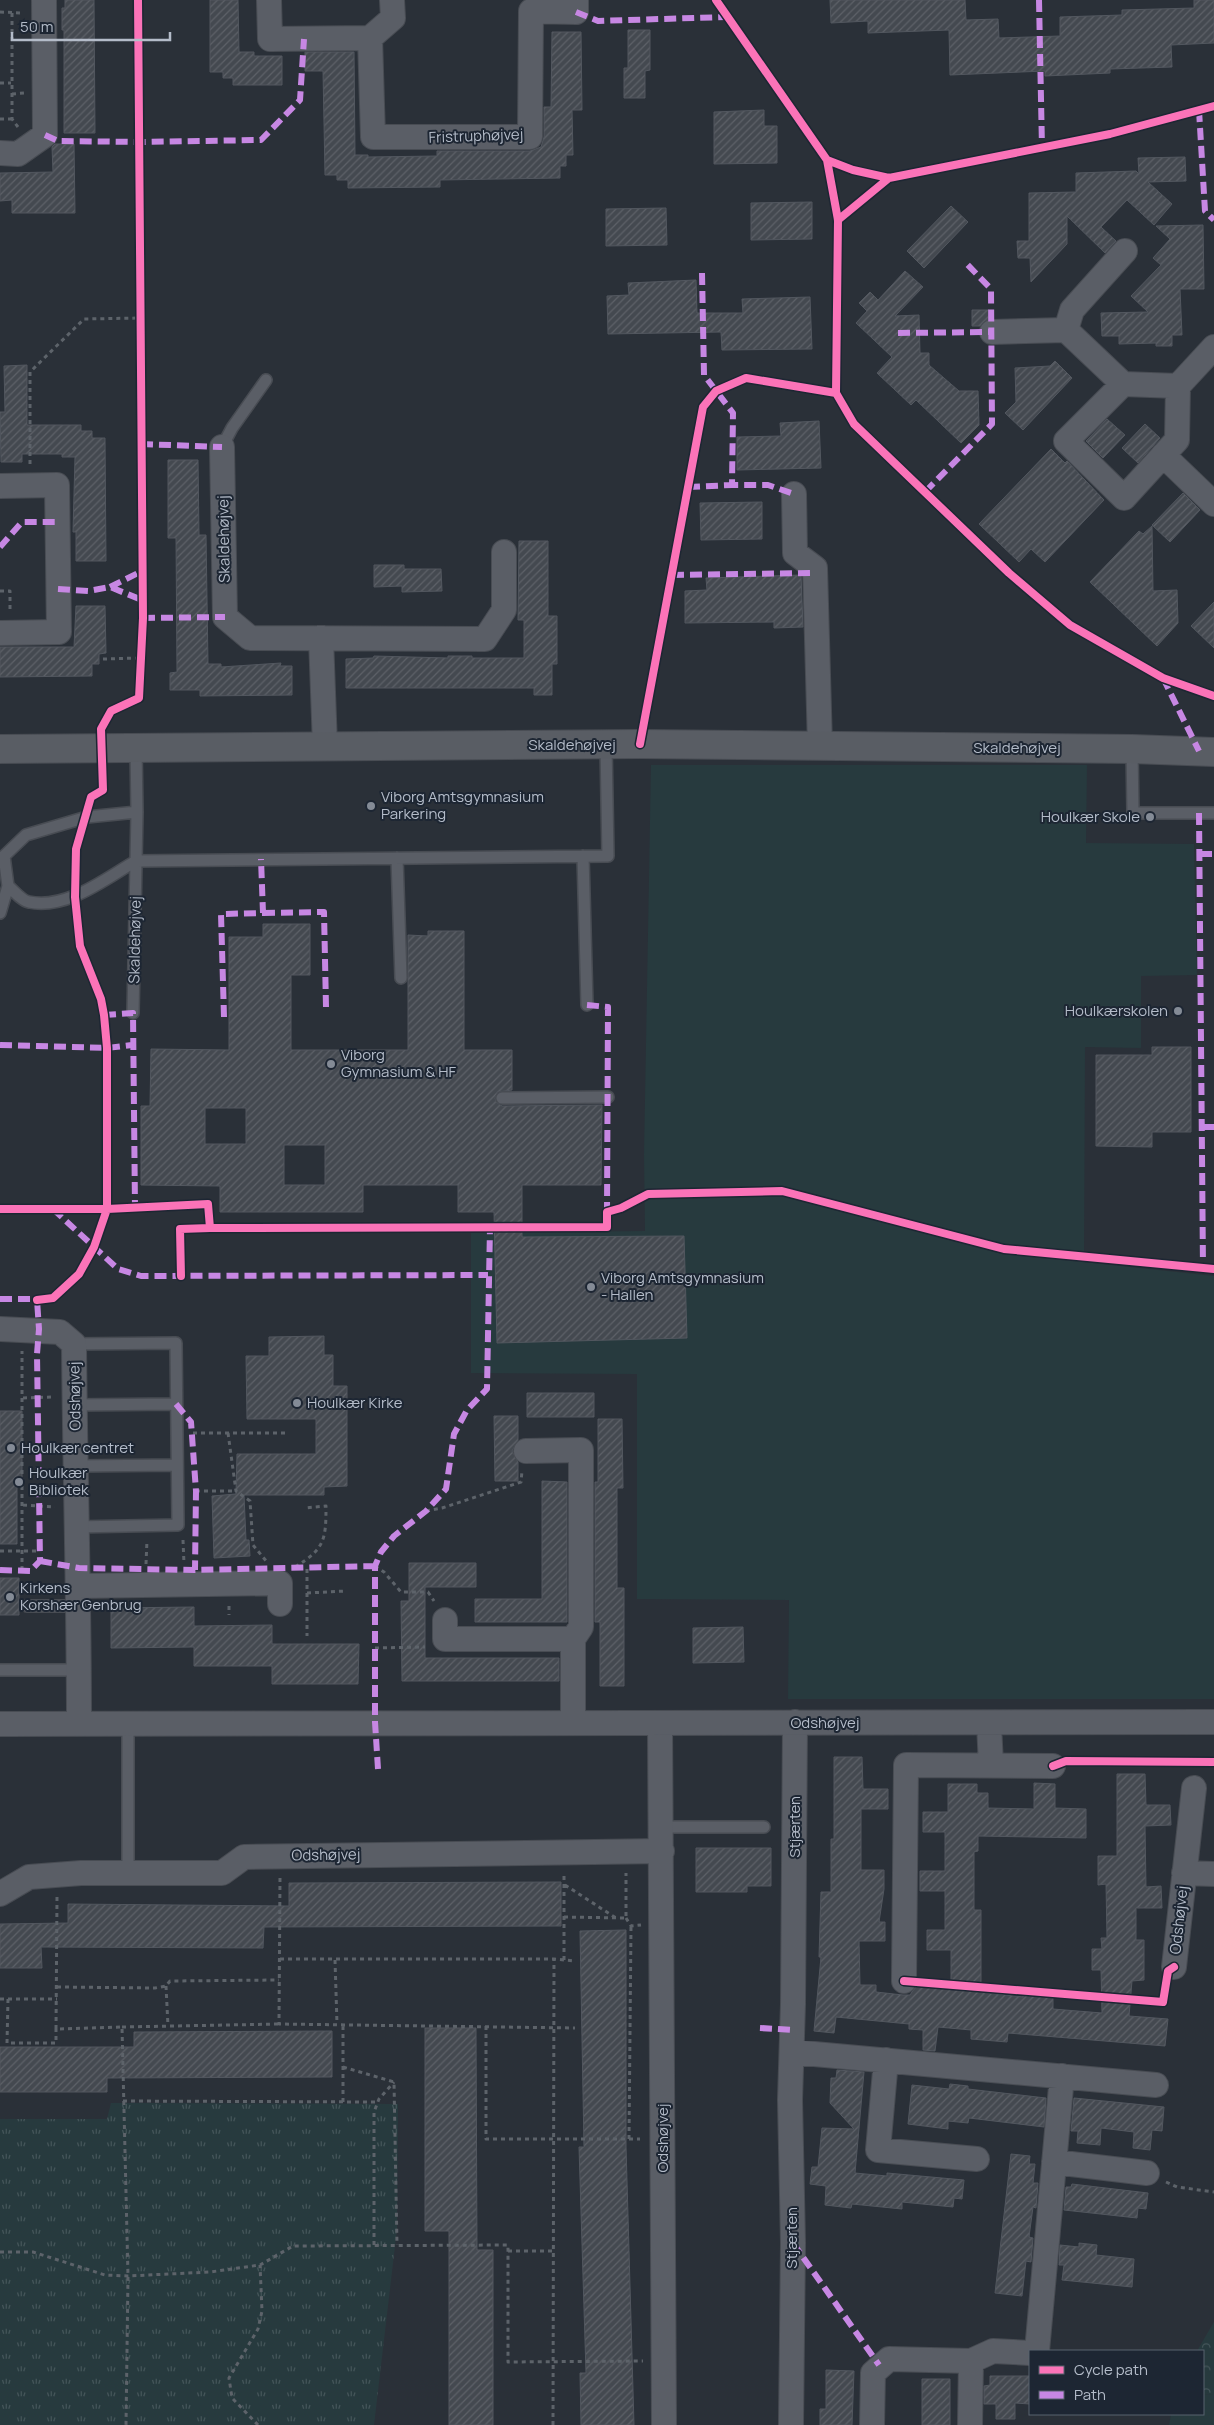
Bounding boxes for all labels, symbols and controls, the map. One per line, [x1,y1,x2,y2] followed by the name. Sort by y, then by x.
[12,10,170,42] scale bar
[20,16,54,37] text: 50 m
[428,123,524,148] street label: Fristruphøjvej
[212,495,235,583] street label: Skaldehøjvej
[528,734,616,755] street label: Skaldehøjvej
[973,737,1061,758] street label: Skaldehøjvej
[381,786,544,824] place label: Viborg Amtsgymnasium Parkering
[365,800,377,812] marker: Viborg Amtsgymnasium Parkering
[1041,806,1140,827] place label: Houlkær Skole
[1144,811,1156,823] marker: Houlkær Skole
[123,896,146,984] street label: Skaldehøjvej
[1065,1000,1168,1021] place label: Houlkærskolen
[1172,1005,1184,1017] marker: Houlkærskolen
[341,1044,456,1082] place label: Viborg Gymnasium & HF
[325,1058,337,1070] marker: Viborg Gymnasium & HF
[601,1267,764,1305] place label: Viborg Amtsgymnasium - Hallen
[585,1281,597,1293] marker: Viborg Amtsgymnasium - Hallen
[63,1361,86,1431] street label: Odshøjvej
[307,1392,403,1413] place label: Houlkær Kirke
[291,1397,303,1409] marker: Houlkær Kirke
[21,1437,134,1458] place label: Houlkær centret
[5,1442,17,1454] marker: Houlkær centret
[29,1462,89,1500] place label: Houlkær Bibliotek
[13,1476,25,1488] marker: Houlkær Bibliotek
[20,1577,142,1615] place label: Kirkens Korshær Genbrug
[4,1591,16,1603] marker: Kirkens Korshær Genbrug
[791,1712,860,1733] street label: Odshøjvej
[784,1796,805,1858] street label: Stjærten
[291,1843,361,1866] street label: Odshøjvej
[1164,1885,1193,1955] street label: Odshøjvej
[652,2104,673,2173] street label: Odshøjvej
[781,2207,802,2269] street label: Stjærten
[1029,2350,1204,2415] legend
[1074,2359,1148,2380] text: Cycle path
[1074,2384,1106,2405] text: Path

